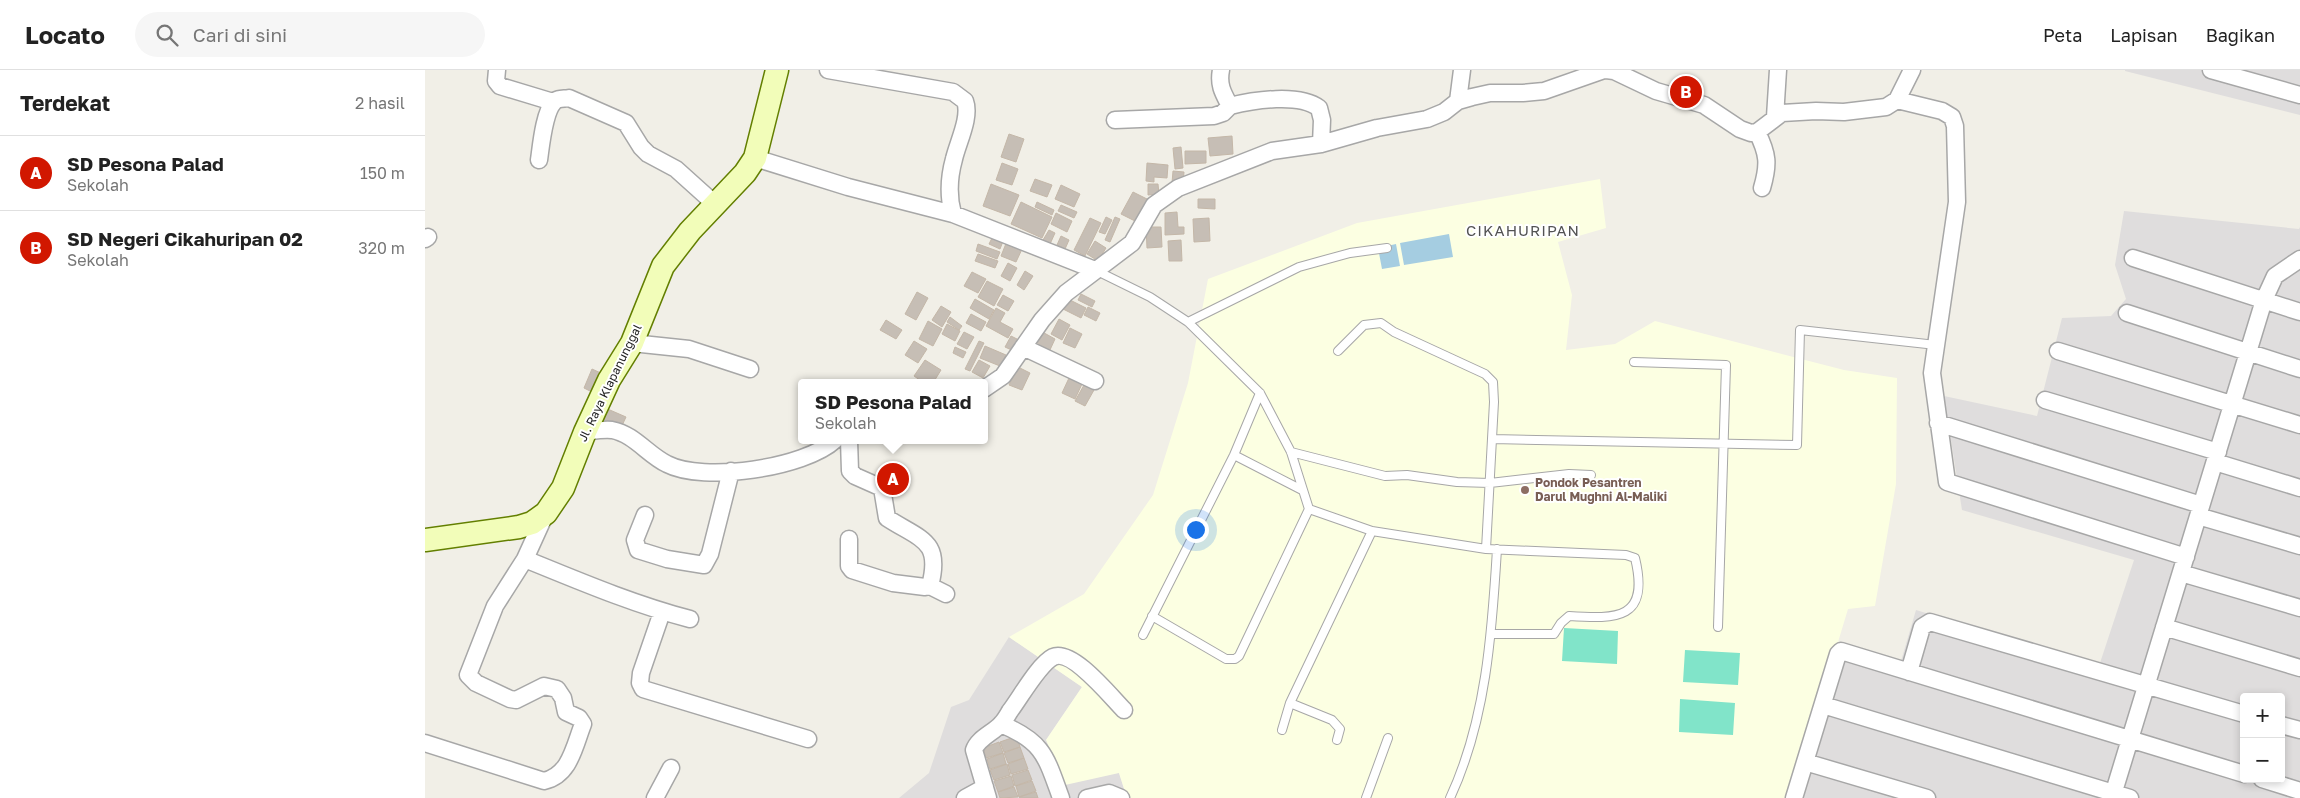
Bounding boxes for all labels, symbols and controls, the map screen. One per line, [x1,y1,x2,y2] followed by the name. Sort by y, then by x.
[135,12,485,57] search box
[25,20,105,49] text: Locato
[153,21,181,49] icon: search
[193,23,287,46] text: Cari di sini
[2043,24,2082,46] text: Peta
[2110,24,2178,46] text: Lapisan
[2206,24,2275,46] text: Bagikan
[1670,73,1702,111] pin: B
[20,90,110,116] text: Terdekat
[355,93,405,113] text: 2 hasil
[67,152,224,175] text: SD Pesona Palad
[30,163,42,183] text: A
[360,163,405,183] text: 150 m
[67,175,129,195] text: Sekolah
[1466,221,1580,239] district label: CIKAHURIPAN
[67,227,303,250] text: SD Negeri Cikahuripan 02
[30,238,42,258] text: B
[358,238,405,258] text: 320 m
[67,250,129,270] text: Sekolah
[575,321,645,444] street label: Jl. Raya Klapanunggal
[798,379,988,444] popup
[815,390,971,413] text: SD Pesona Palad
[815,413,877,433] text: Sekolah
[877,460,909,498] pin: A
[1535,475,1667,504] place label: Pondok Pesantren Darul Mughni Al-Maliki
[1519,484,1531,496] marker: Pondok Pesantren Darul Mughni Al-Maliki
[1183,517,1209,543] your location
[2240,693,2285,783] map controls
[2240,693,2285,738] button: +
[2240,738,2285,783] button: −

